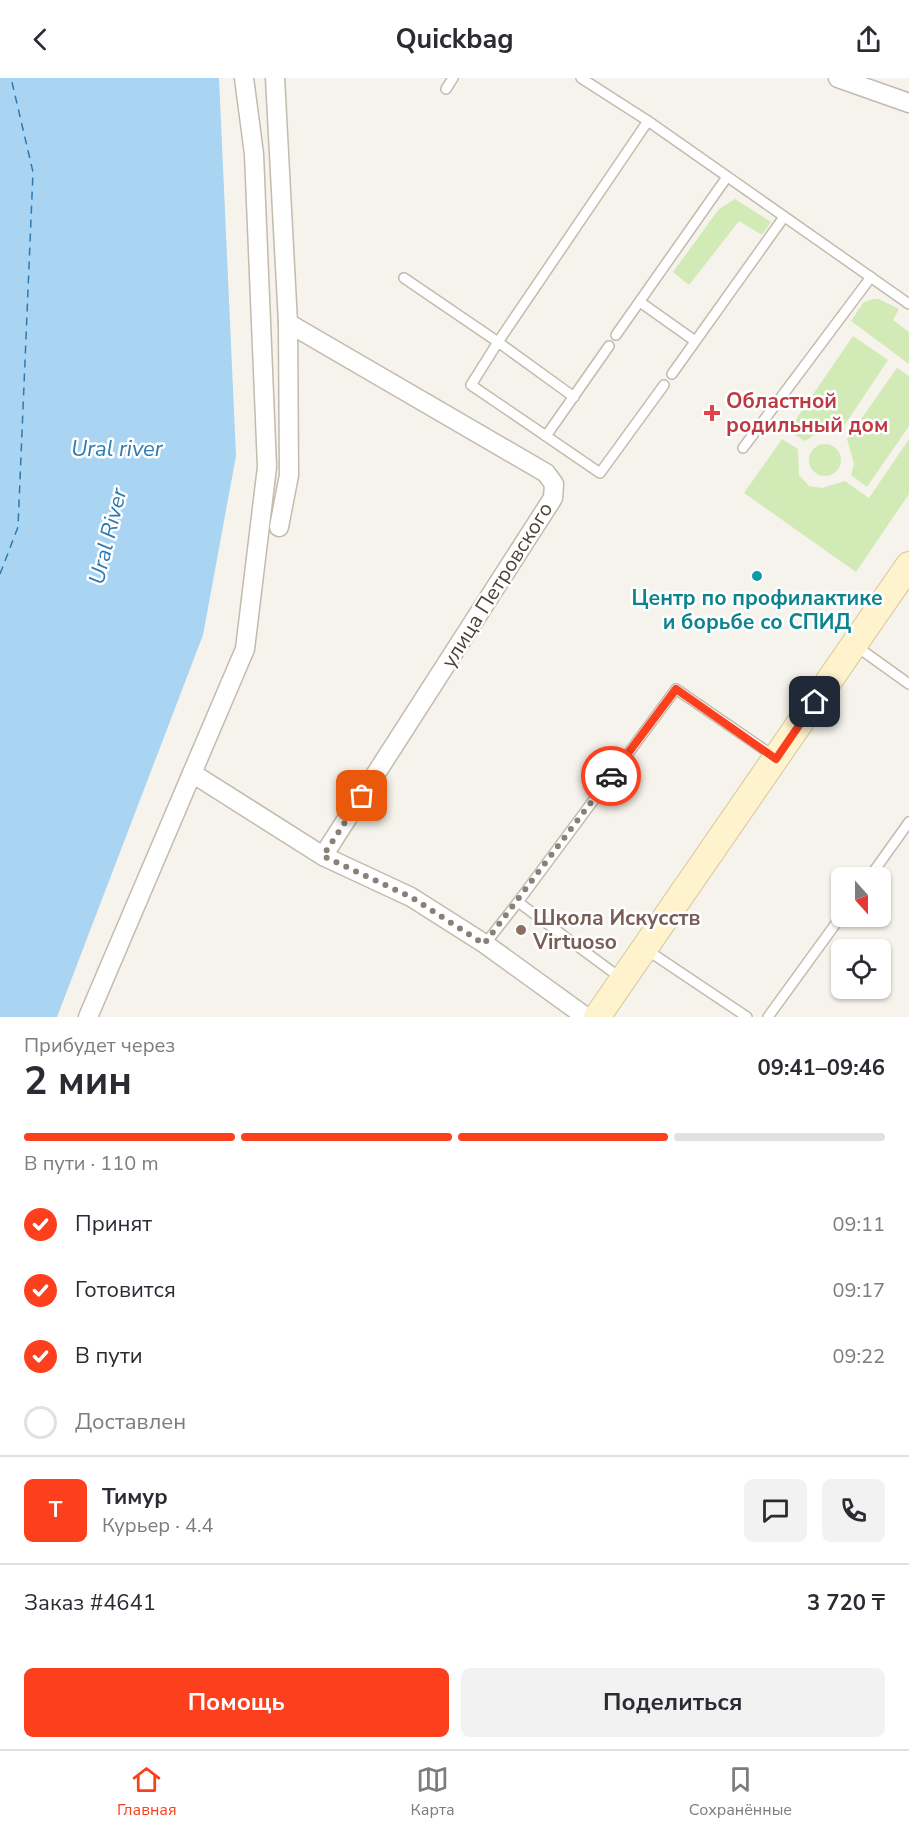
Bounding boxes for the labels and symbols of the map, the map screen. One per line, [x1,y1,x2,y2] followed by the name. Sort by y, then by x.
[726,387,888,439] place label: Областной родильный дом
[703,404,721,422] marker: Областной родильный дом
[71,434,164,464] water label: Ural river
[82,484,135,588] water label: Ural River
[435,497,559,673] street label: улица Петровского
[750,569,764,583] marker: Центр по профилактике и борьбе со СПИД
[631,584,883,636] place label: Центр по профилактике и борьбе со СПИД
[789,676,840,727] pin
[581,746,641,806] courier
[336,770,387,821] pin
[831,867,891,927] north arrow
[532,904,701,956] place label: Школа Искусств Virtuoso
[514,923,528,937] marker: Школа Искусств Virtuoso

